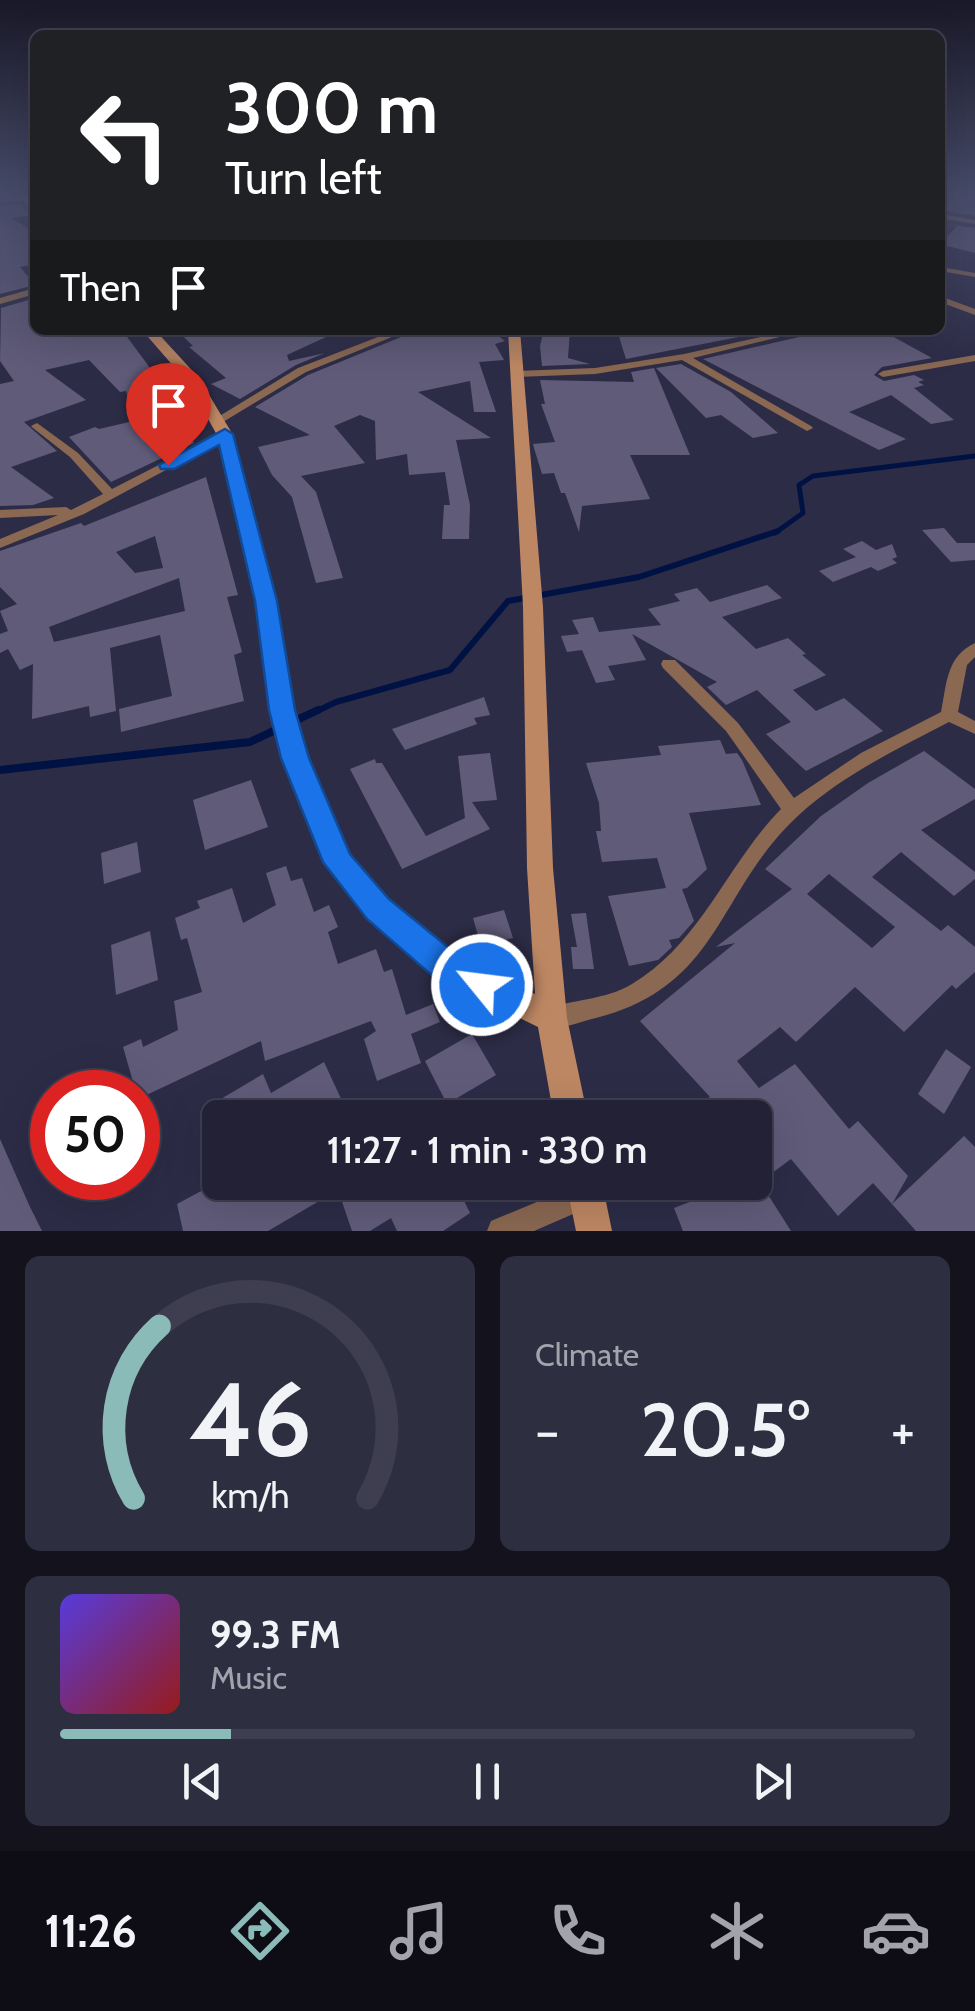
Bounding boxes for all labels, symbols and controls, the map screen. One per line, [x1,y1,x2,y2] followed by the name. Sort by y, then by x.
[225,65,438,151] text: 300 m
[60,70,190,200] icon: left
[225,151,382,205] text: Turn left
[161,260,216,315] icon: arrive
[60,264,141,311] text: Then
[126,363,211,466] pin
[141,378,196,433] icon: arrive
[430,933,534,1037] position arrow
[30,1070,160,1200] speed limit sign: 50
[327,1126,647,1173] text: 11:27 · 1 min · 330 m
[535,1335,639,1374] text: Climate
[188,1356,312,1482] text: 46
[640,1384,810,1475] text: 20.5°
[535,1397,559,1464] text: −
[891,1397,915,1464] text: +
[211,1474,289,1517] text: km/h
[210,1611,341,1658] text: 99.3 FM
[210,1658,287,1697] text: Music
[175,1754,230,1809] icon: previous
[460,1754,515,1809] icon: pause
[745,1754,800,1809] icon: next
[225,1896,295,1966] icon: directions
[384,1896,454,1966] icon: music
[543,1896,613,1966] icon: phone
[702,1896,772,1966] icon: climate
[861,1896,931,1966] icon: car
[44,1904,137,1958] text: 11:26

